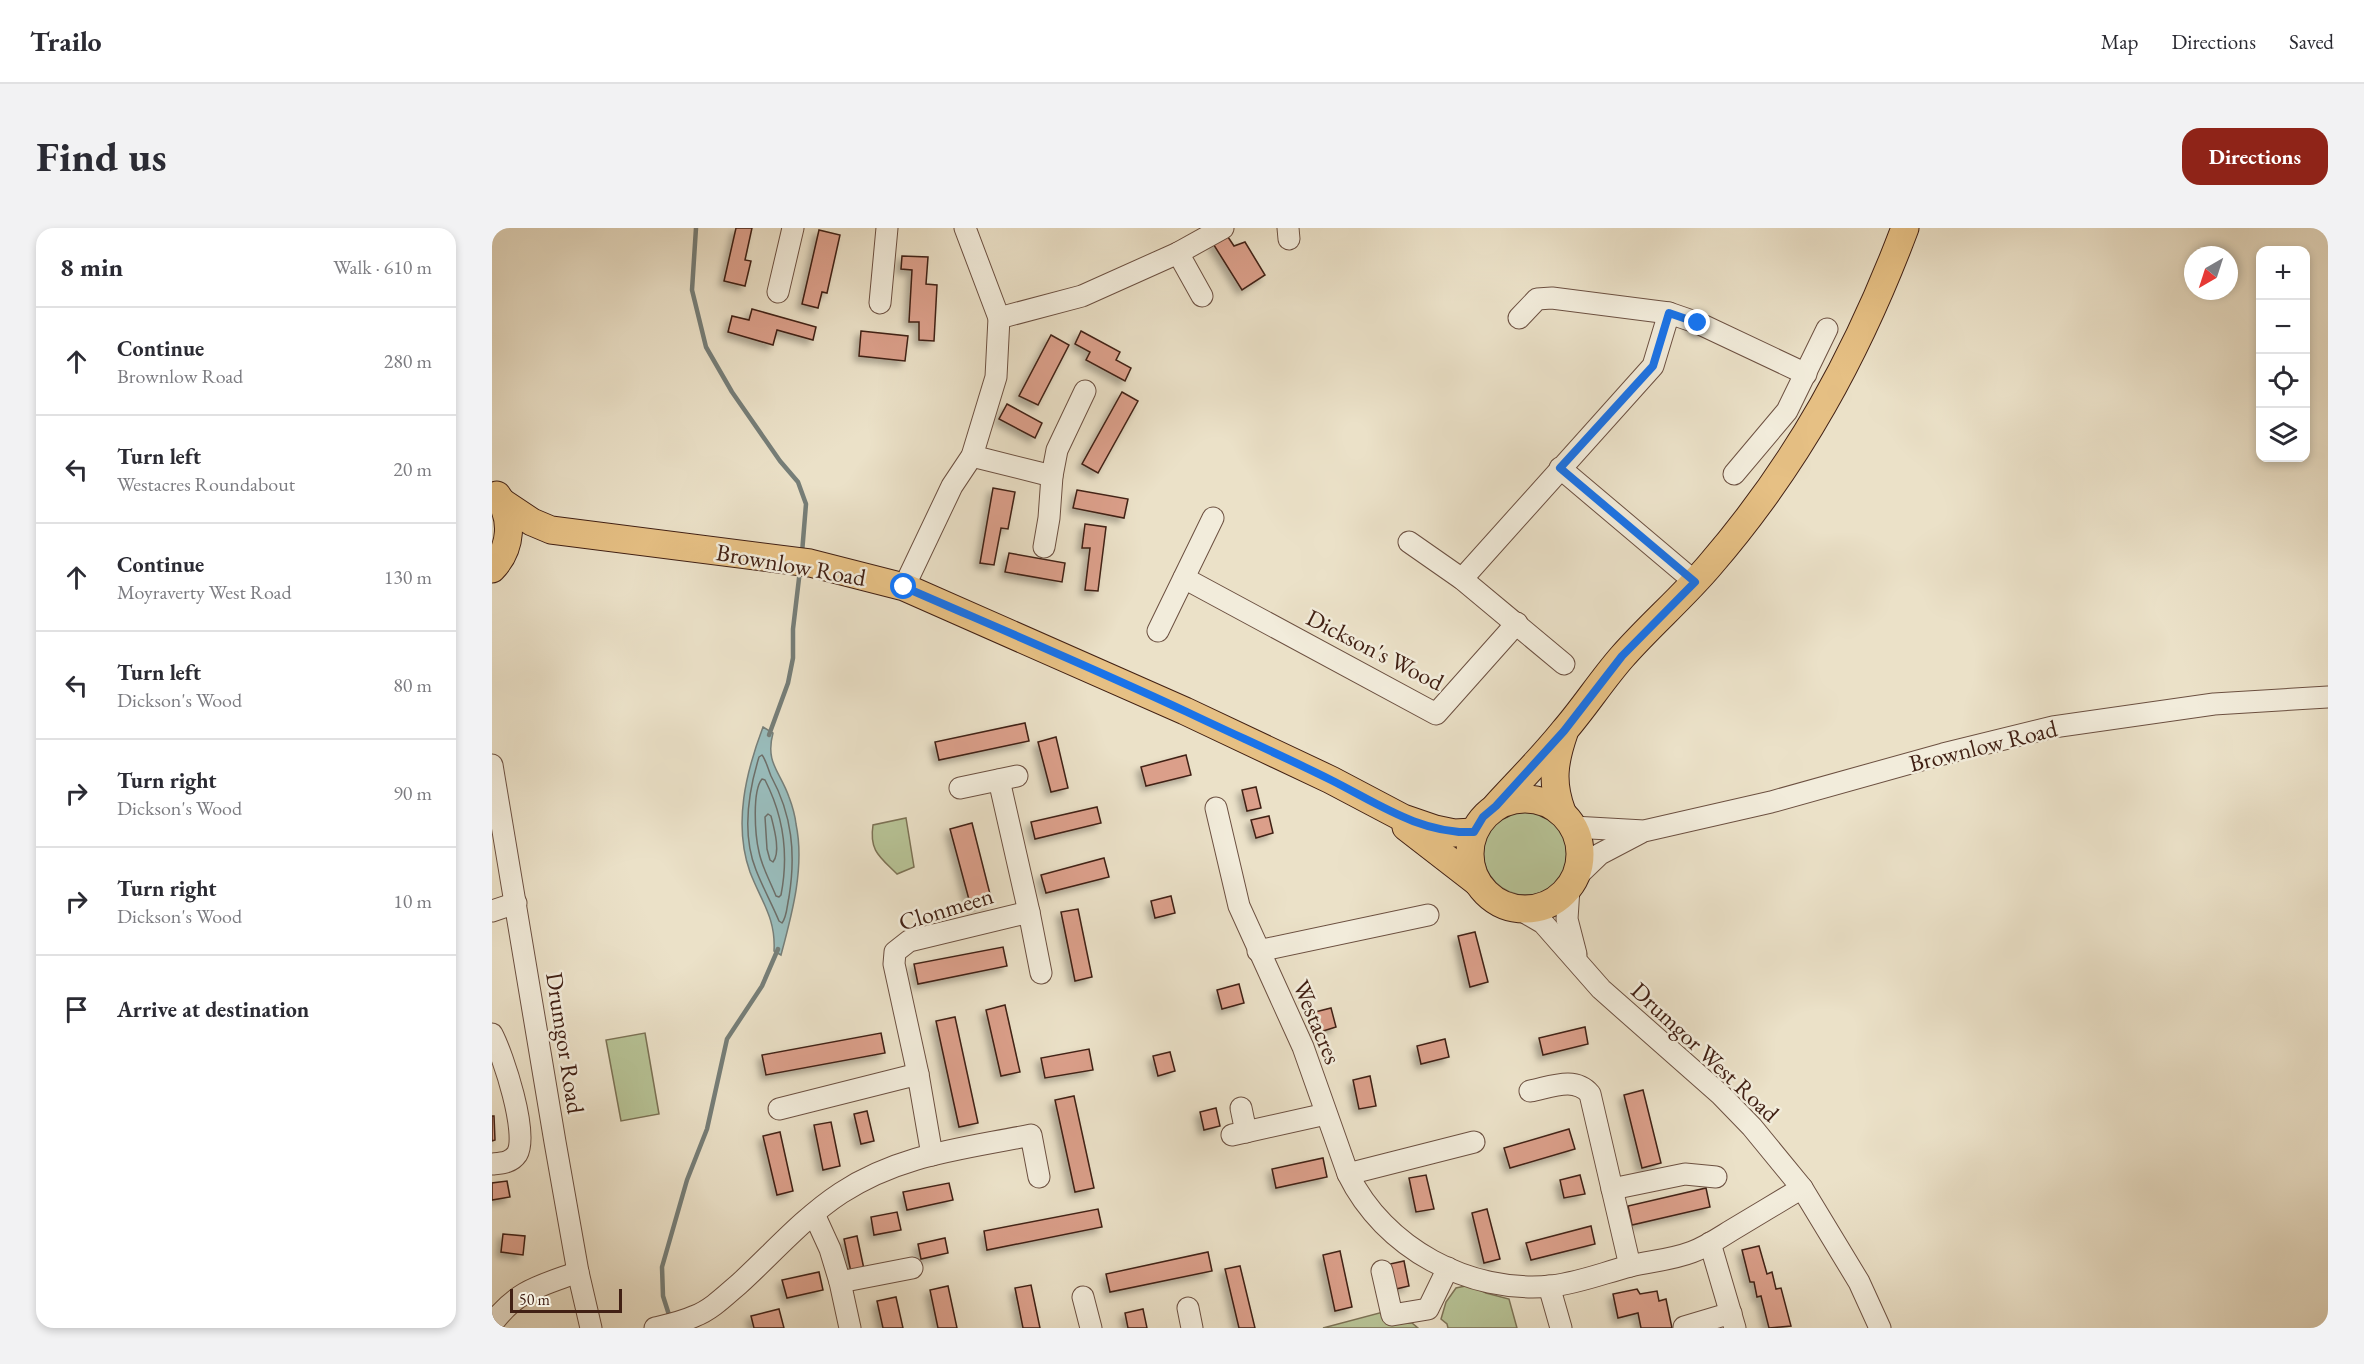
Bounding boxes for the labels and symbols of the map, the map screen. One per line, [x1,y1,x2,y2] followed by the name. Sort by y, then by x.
[2184,246,2238,300] north arrow
[1684,309,1710,335] route end
[714,536,869,593] street label: Brownlow Road
[890,573,916,599] route start
[1301,602,1450,698] street label: Dickson's Wood
[1906,712,2061,779] street label: Brownlow Road
[895,879,997,938] street label: Clonmeen
[539,970,592,1117] street label: Drumgor Road
[1286,975,1349,1069] street label: Westacres
[1625,975,1787,1129] street label: Drumgor West Road
[510,1286,622,1314] scale bar

